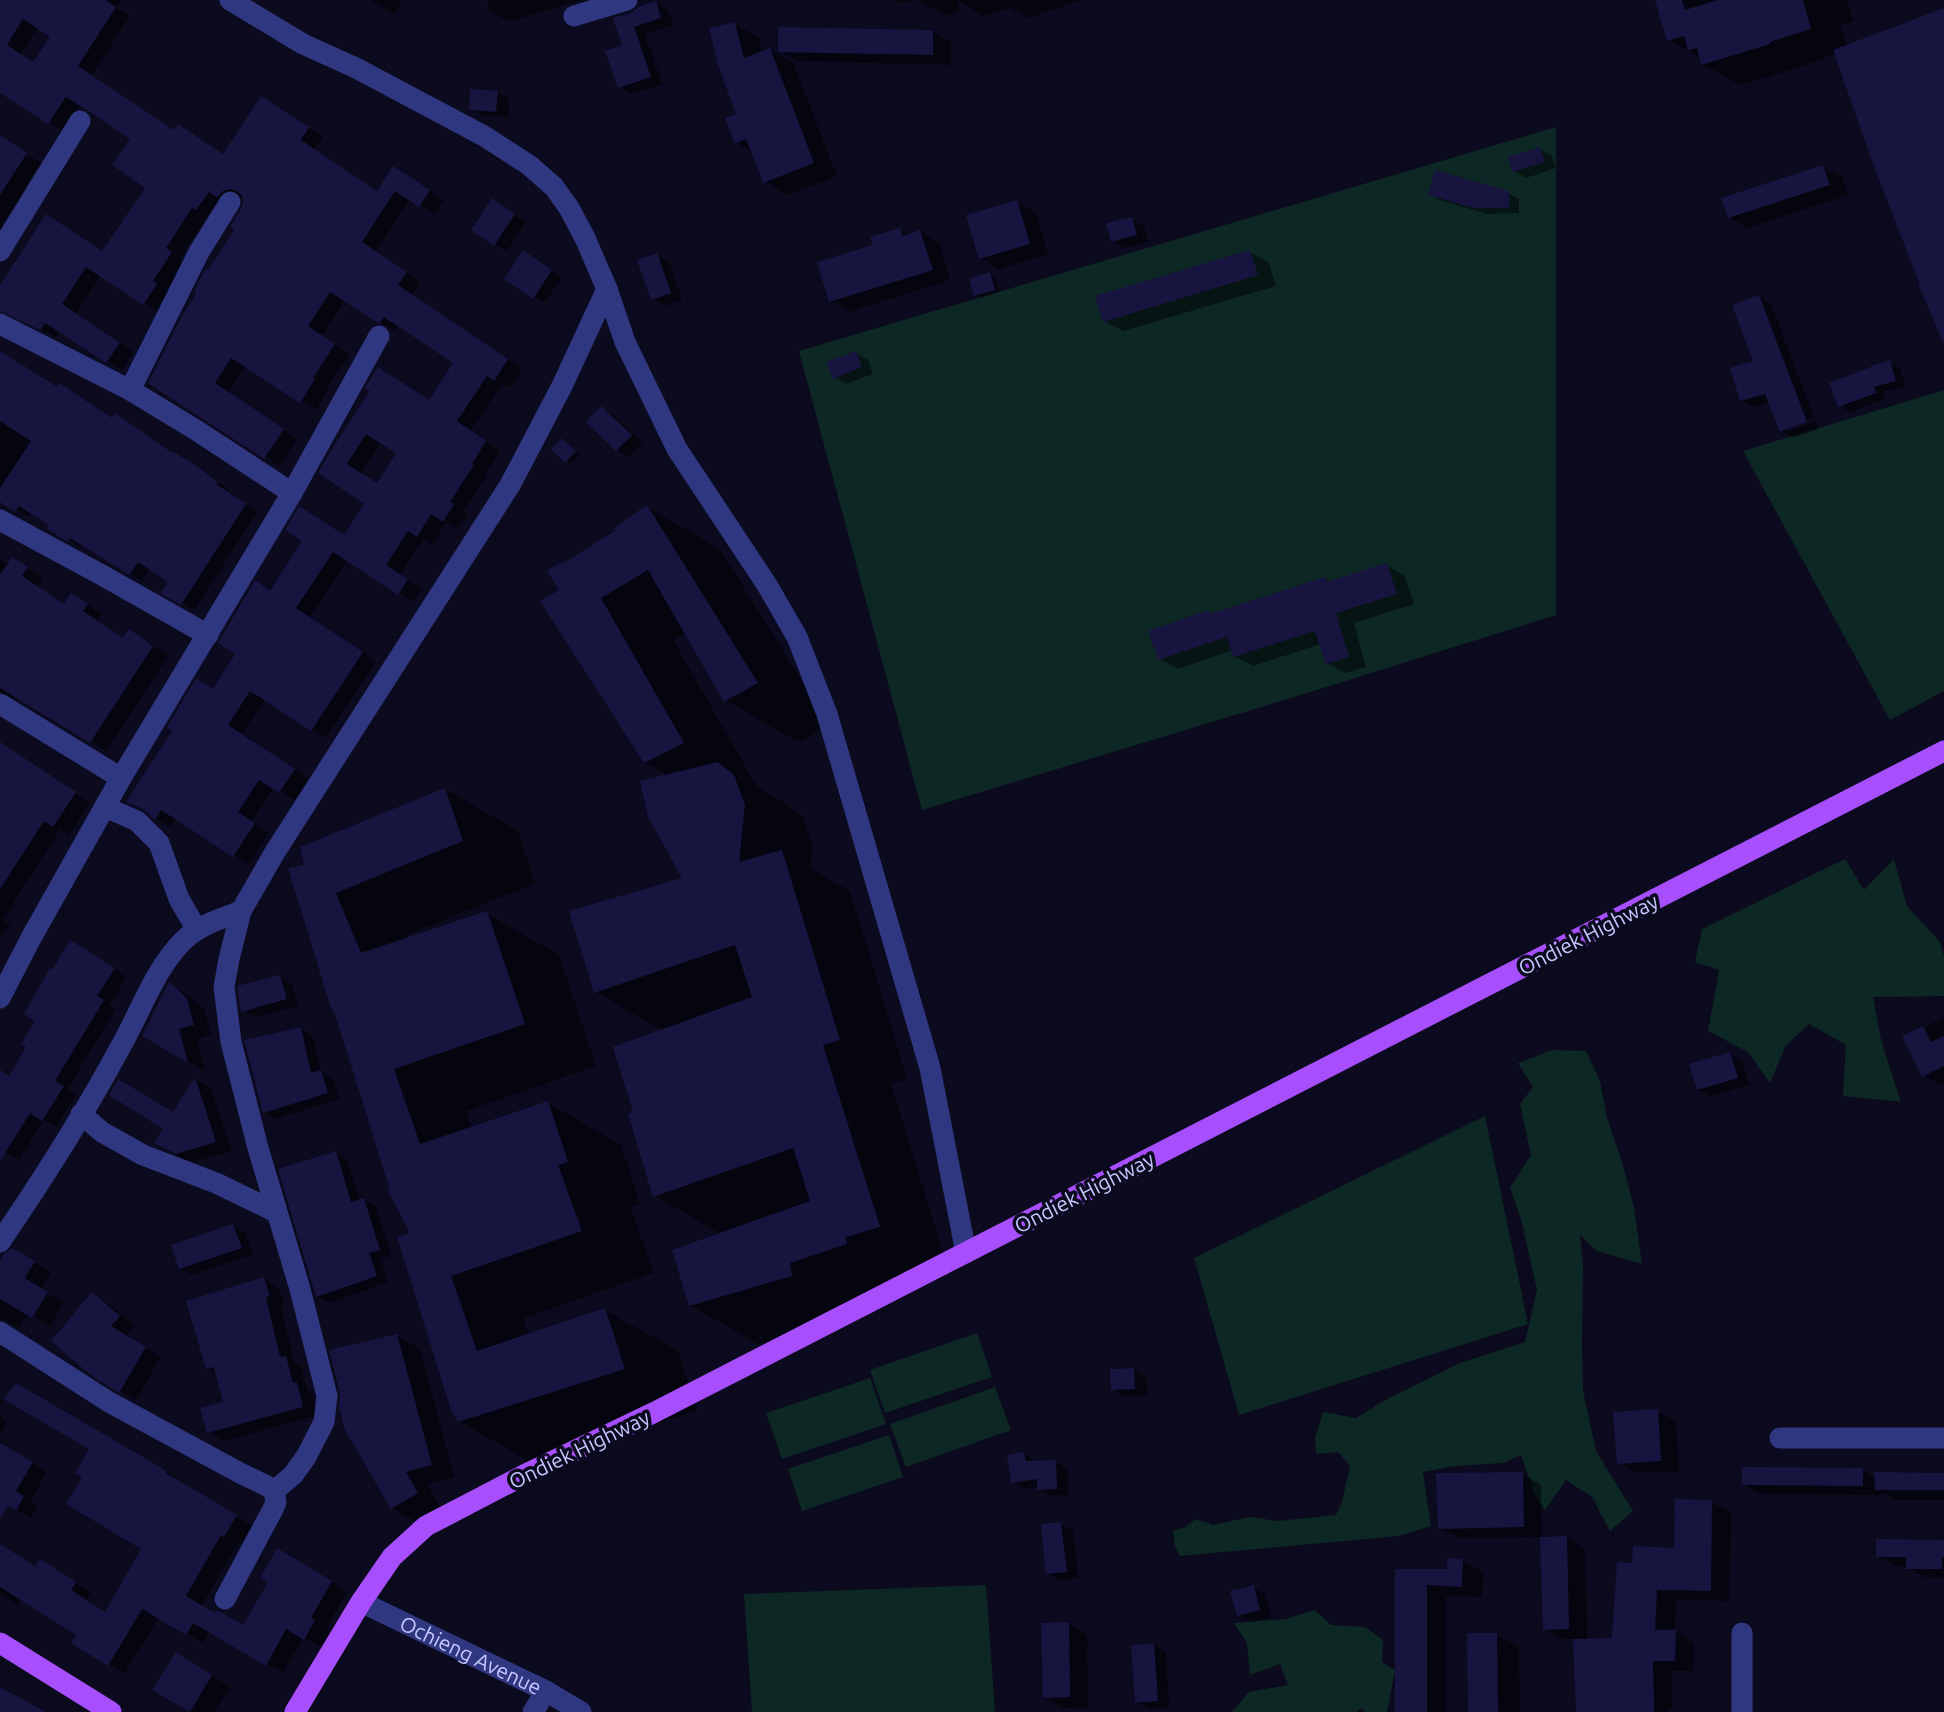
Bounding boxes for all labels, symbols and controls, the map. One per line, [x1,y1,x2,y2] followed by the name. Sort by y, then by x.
[1514,888,1662,980] street label: Ondiek Highway
[1010,1146,1158,1238] street label: Ondiek Highway
[505,1405,653,1493] street label: Ondiek Highway
[396,1611,546,1699] street label: Ochieng Avenue

